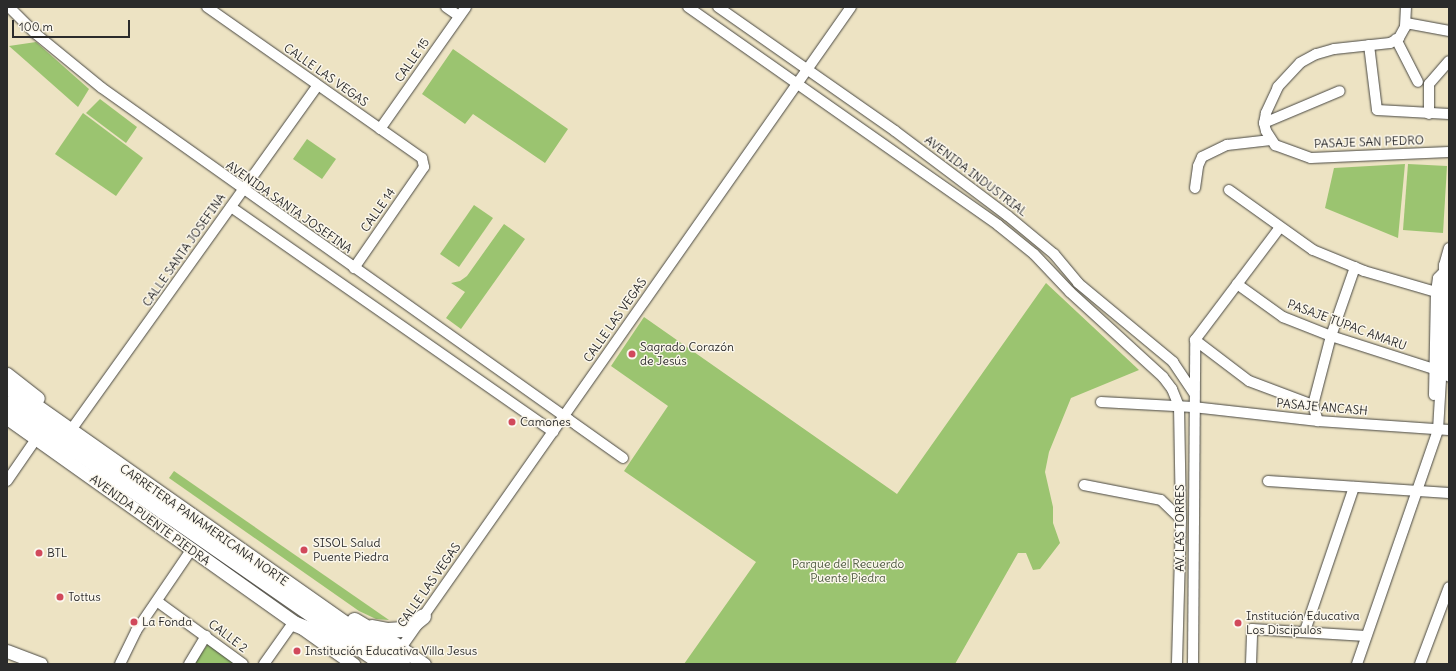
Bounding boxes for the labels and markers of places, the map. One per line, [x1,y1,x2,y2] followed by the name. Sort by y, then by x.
[640,340,734,368] place label: Sagrado Corazón de Jesús
[627,349,637,359] marker: Sagrado Corazón de Jesús
[520,415,571,429] place label: Camones
[507,417,517,427] marker: Camones
[313,536,389,564] place label: SISOL Salud Puente Piedra
[298,544,310,556] marker: SISOL Salud Puente Piedra
[47,546,67,560] place label: BTL
[34,548,44,558] marker: BTL
[68,590,101,604] place label: Tottus
[55,592,65,602] marker: Tottus
[1246,609,1360,637] place label: Institución Educativa Los Discipulos
[142,615,192,629] place label: La Fonda
[129,617,139,627] marker: La Fonda
[1233,618,1243,628] marker: Institución Educativa Los Discipulos
[305,644,477,658] place label: Institución Educativa Villa Jesus
[292,646,302,656] marker: Institución Educativa Villa Jesus

